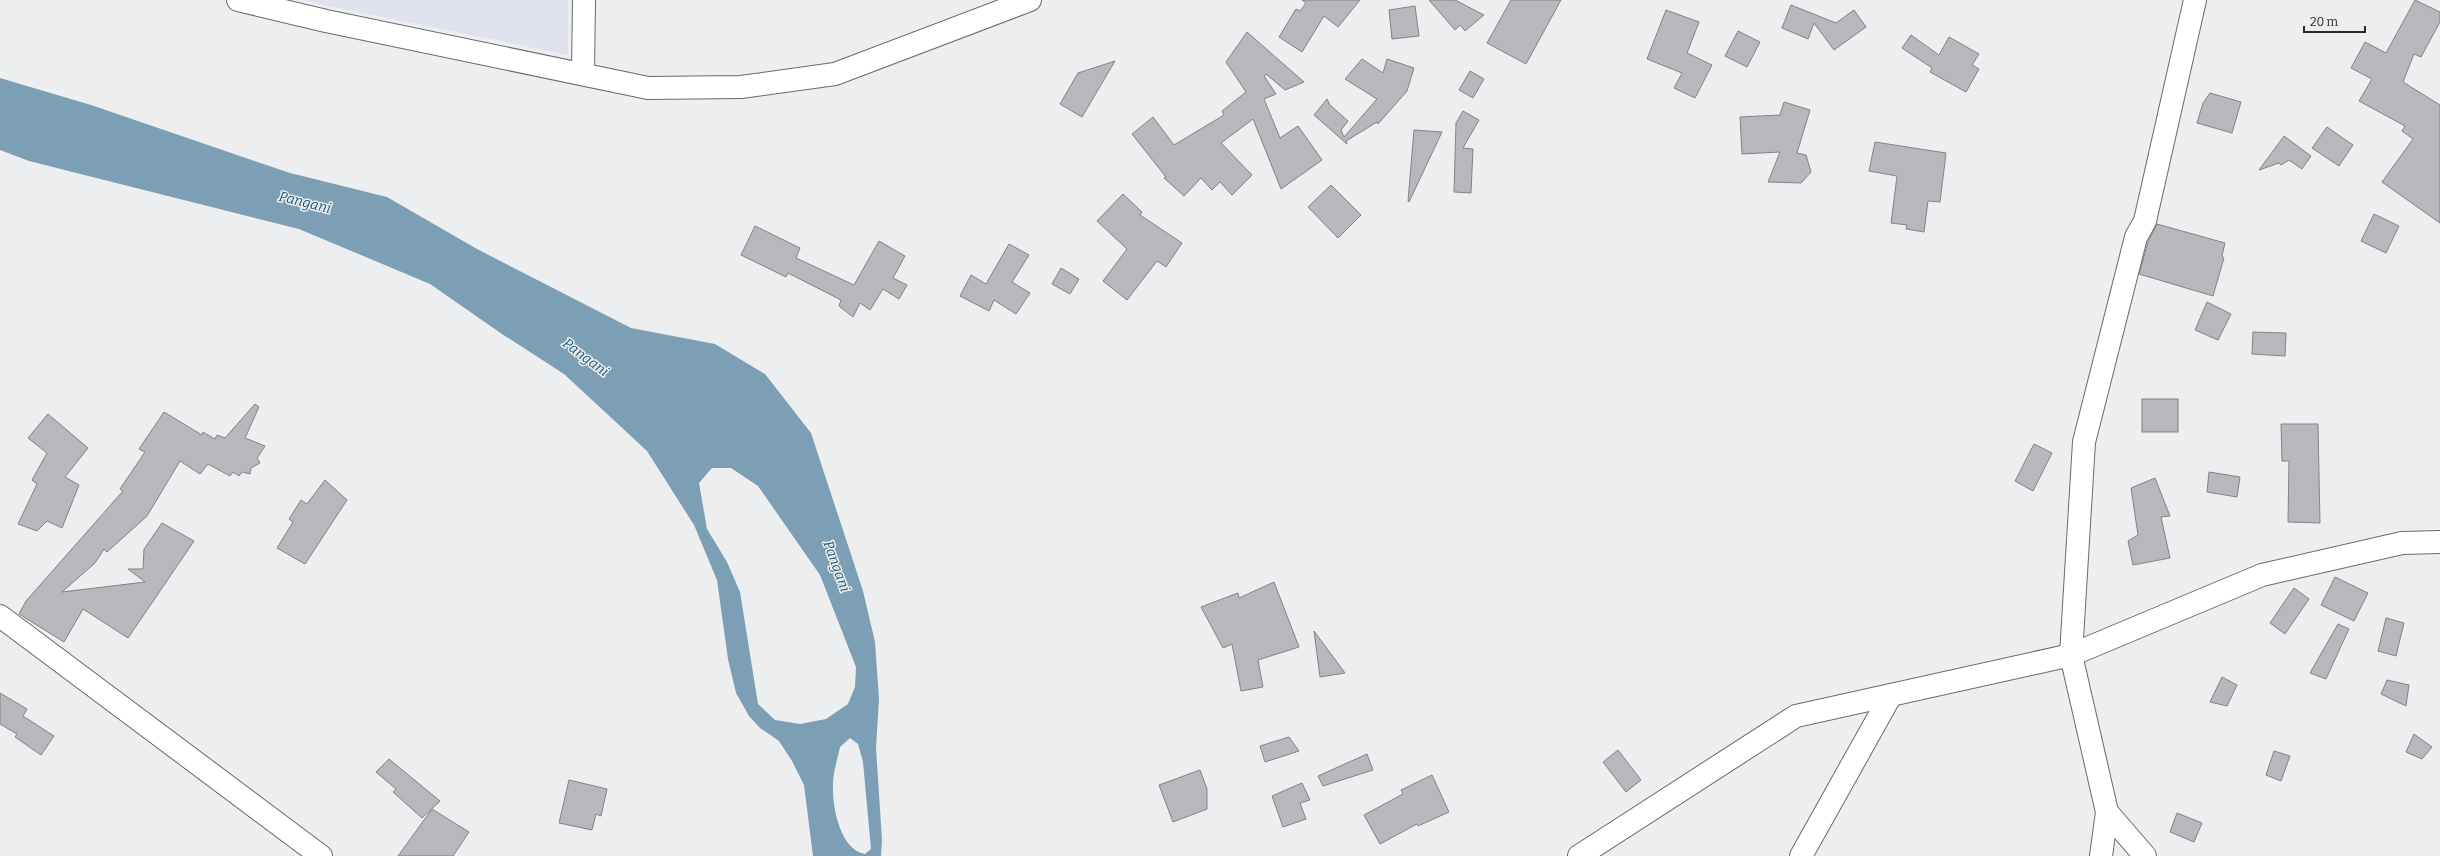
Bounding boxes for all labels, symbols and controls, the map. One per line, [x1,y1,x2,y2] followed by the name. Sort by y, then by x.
[2304,8,2365,34] scale bar
[2310,15,2339,29] text: 20 m
[277,188,333,217] water label: Pangani
[559,335,612,380] water label: Pangani
[819,538,854,594] water label: Pangani

